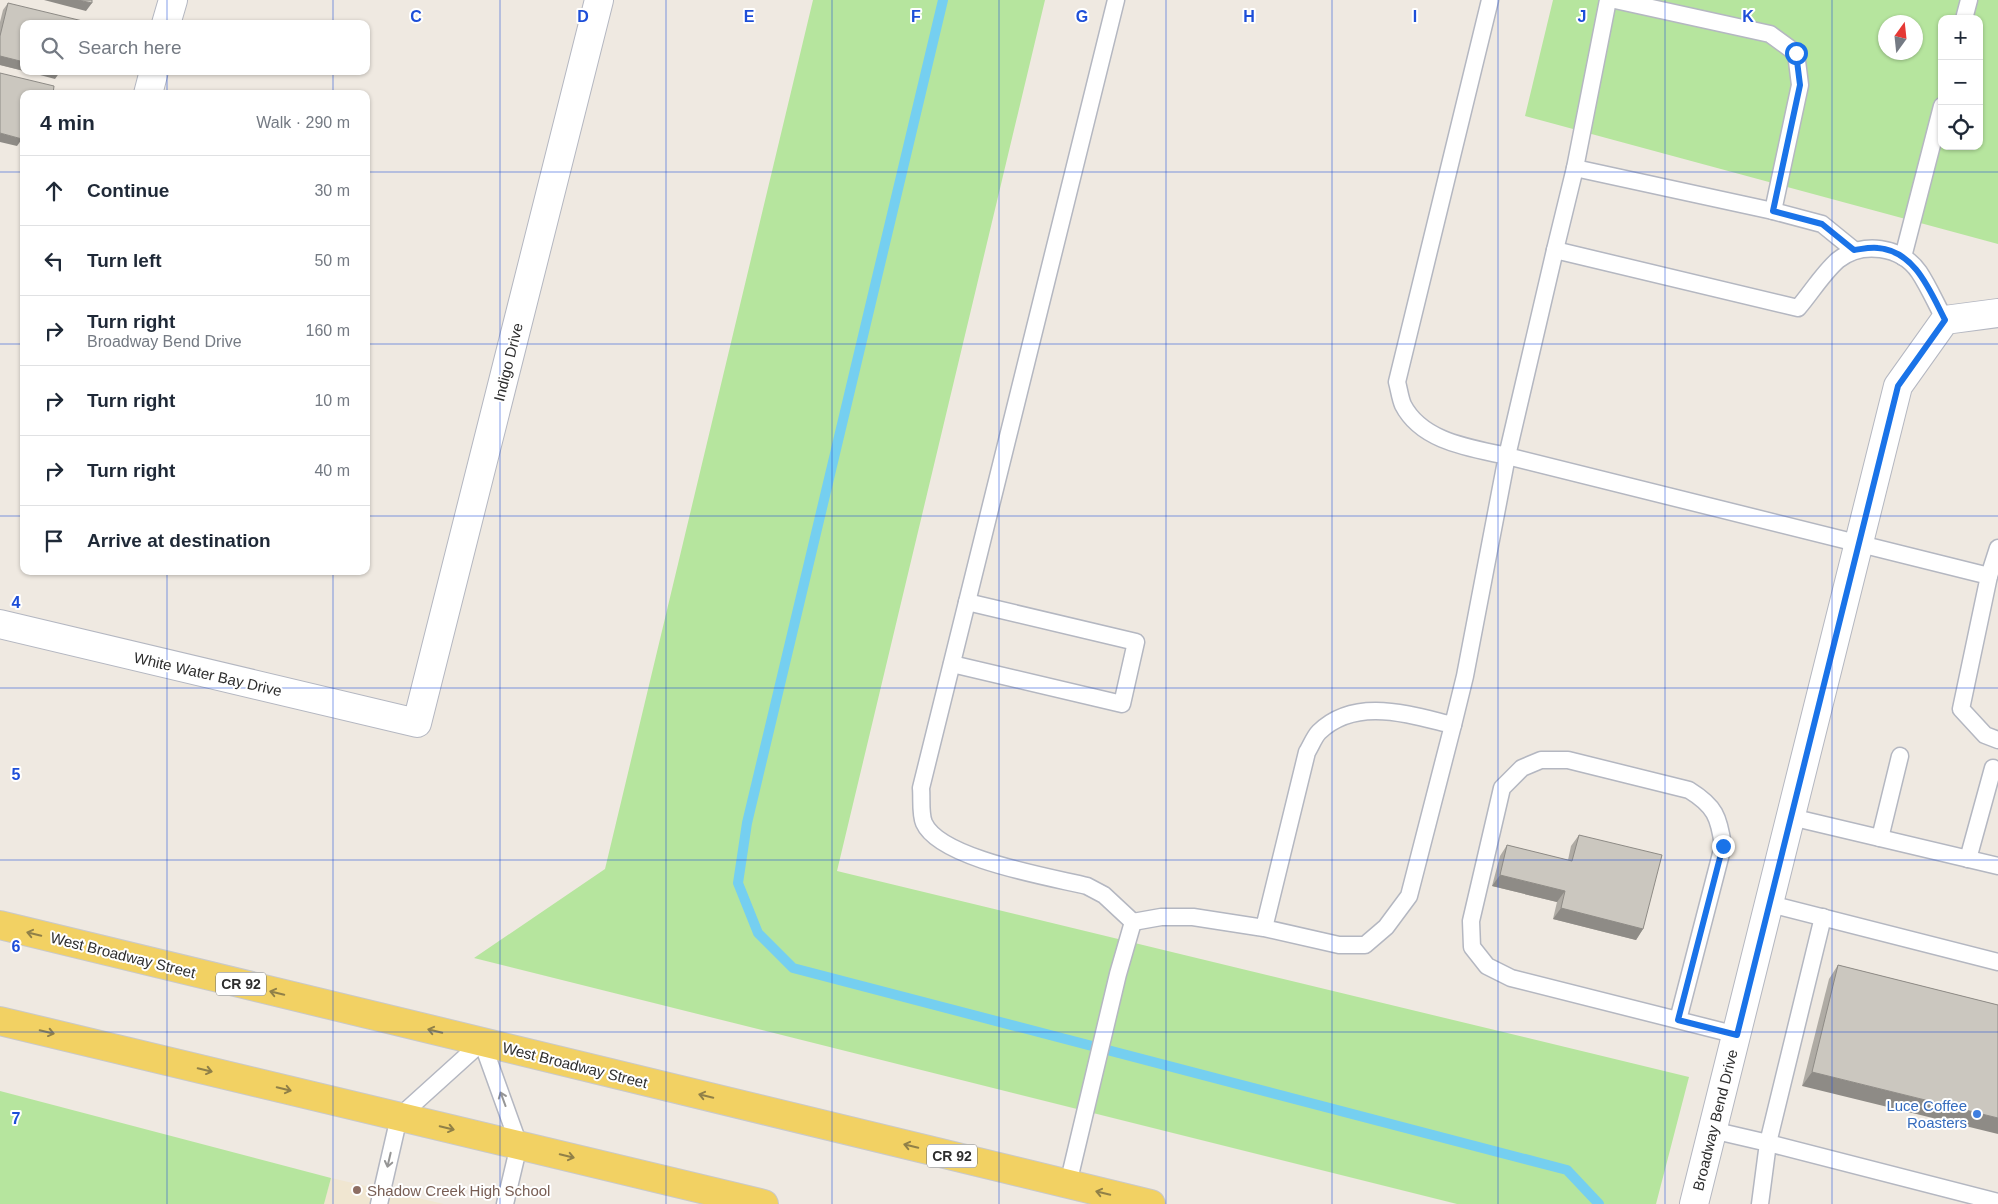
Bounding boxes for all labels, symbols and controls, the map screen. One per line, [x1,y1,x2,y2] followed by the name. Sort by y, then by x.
[410,8,422,25] text: C
[577,8,589,25] text: D
[744,8,755,25] text: E
[911,8,921,25] text: F
[1076,8,1088,25] text: G
[1243,8,1255,25] text: H
[1413,8,1417,25] text: I
[1578,8,1586,25] text: J
[1742,8,1754,25] text: K
[1878,15,1923,60] north arrow
[1938,15,1983,150] map controls
[1938,15,1983,60] button: +
[20,20,370,75] search box
[38,34,66,62] icon: search
[78,37,182,58] text: Search here
[1785,42,1808,65] route start
[1938,60,1983,105] button: −
[1938,105,1983,150] button: locate
[40,111,95,134] text: 4 min
[256,114,350,131] text: Walk · 290 m
[40,177,68,205] icon: ahead
[87,180,169,201] text: Continue
[314,182,350,199] text: 30 m
[40,247,68,275] icon: left
[87,250,162,271] text: Turn left
[314,252,350,269] text: 50 m
[87,311,175,332] text: Turn right
[40,317,68,345] icon: right
[490,321,526,403] street label: Indigo Drive
[306,322,350,339] text: 160 m
[87,333,242,350] text: Broadway Bend Drive
[40,387,68,415] icon: right
[87,390,175,411] text: Turn right
[314,392,350,409] text: 10 m
[40,457,68,485] icon: right
[87,460,175,481] text: Turn right
[314,462,350,479] text: 40 m
[40,527,68,555] icon: arrive
[87,530,271,551] text: Arrive at destination
[12,594,21,611] text: 4
[132,649,284,699] street label: White Water Bay Drive
[12,766,21,783] text: 5
[1712,835,1735,858] route end
[27,929,43,938] one-way arrow
[49,929,198,981] street label: West Broadway Street
[12,938,21,955] text: 6
[216,972,266,996] road number: CR 92
[270,988,286,997] one-way arrow
[428,1026,444,1035] one-way arrow
[39,1028,55,1037] one-way arrow
[501,1039,650,1091] street label: West Broadway Street
[1689,1048,1741,1192] street label: Broadway Bend Drive
[197,1066,213,1075] one-way arrow
[275,1085,291,1094] one-way arrow
[698,1091,714,1100] one-way arrow
[498,1092,507,1107] one-way arrow
[1886,1097,1967,1131] place label: Luce Coffee Roasters
[1971,1108,1983,1120] marker: Luce Coffee Roasters
[12,1110,21,1127] text: 7
[438,1124,454,1133] one-way arrow
[904,1141,920,1150] one-way arrow
[927,1144,977,1168] road number: CR 92
[384,1152,393,1168] one-way arrow
[558,1152,574,1161] one-way arrow
[367,1182,550,1199] place label: Shadow Creek High School
[351,1184,363,1196] marker: Shadow Creek High School
[1096,1187,1112,1197] one-way arrow

